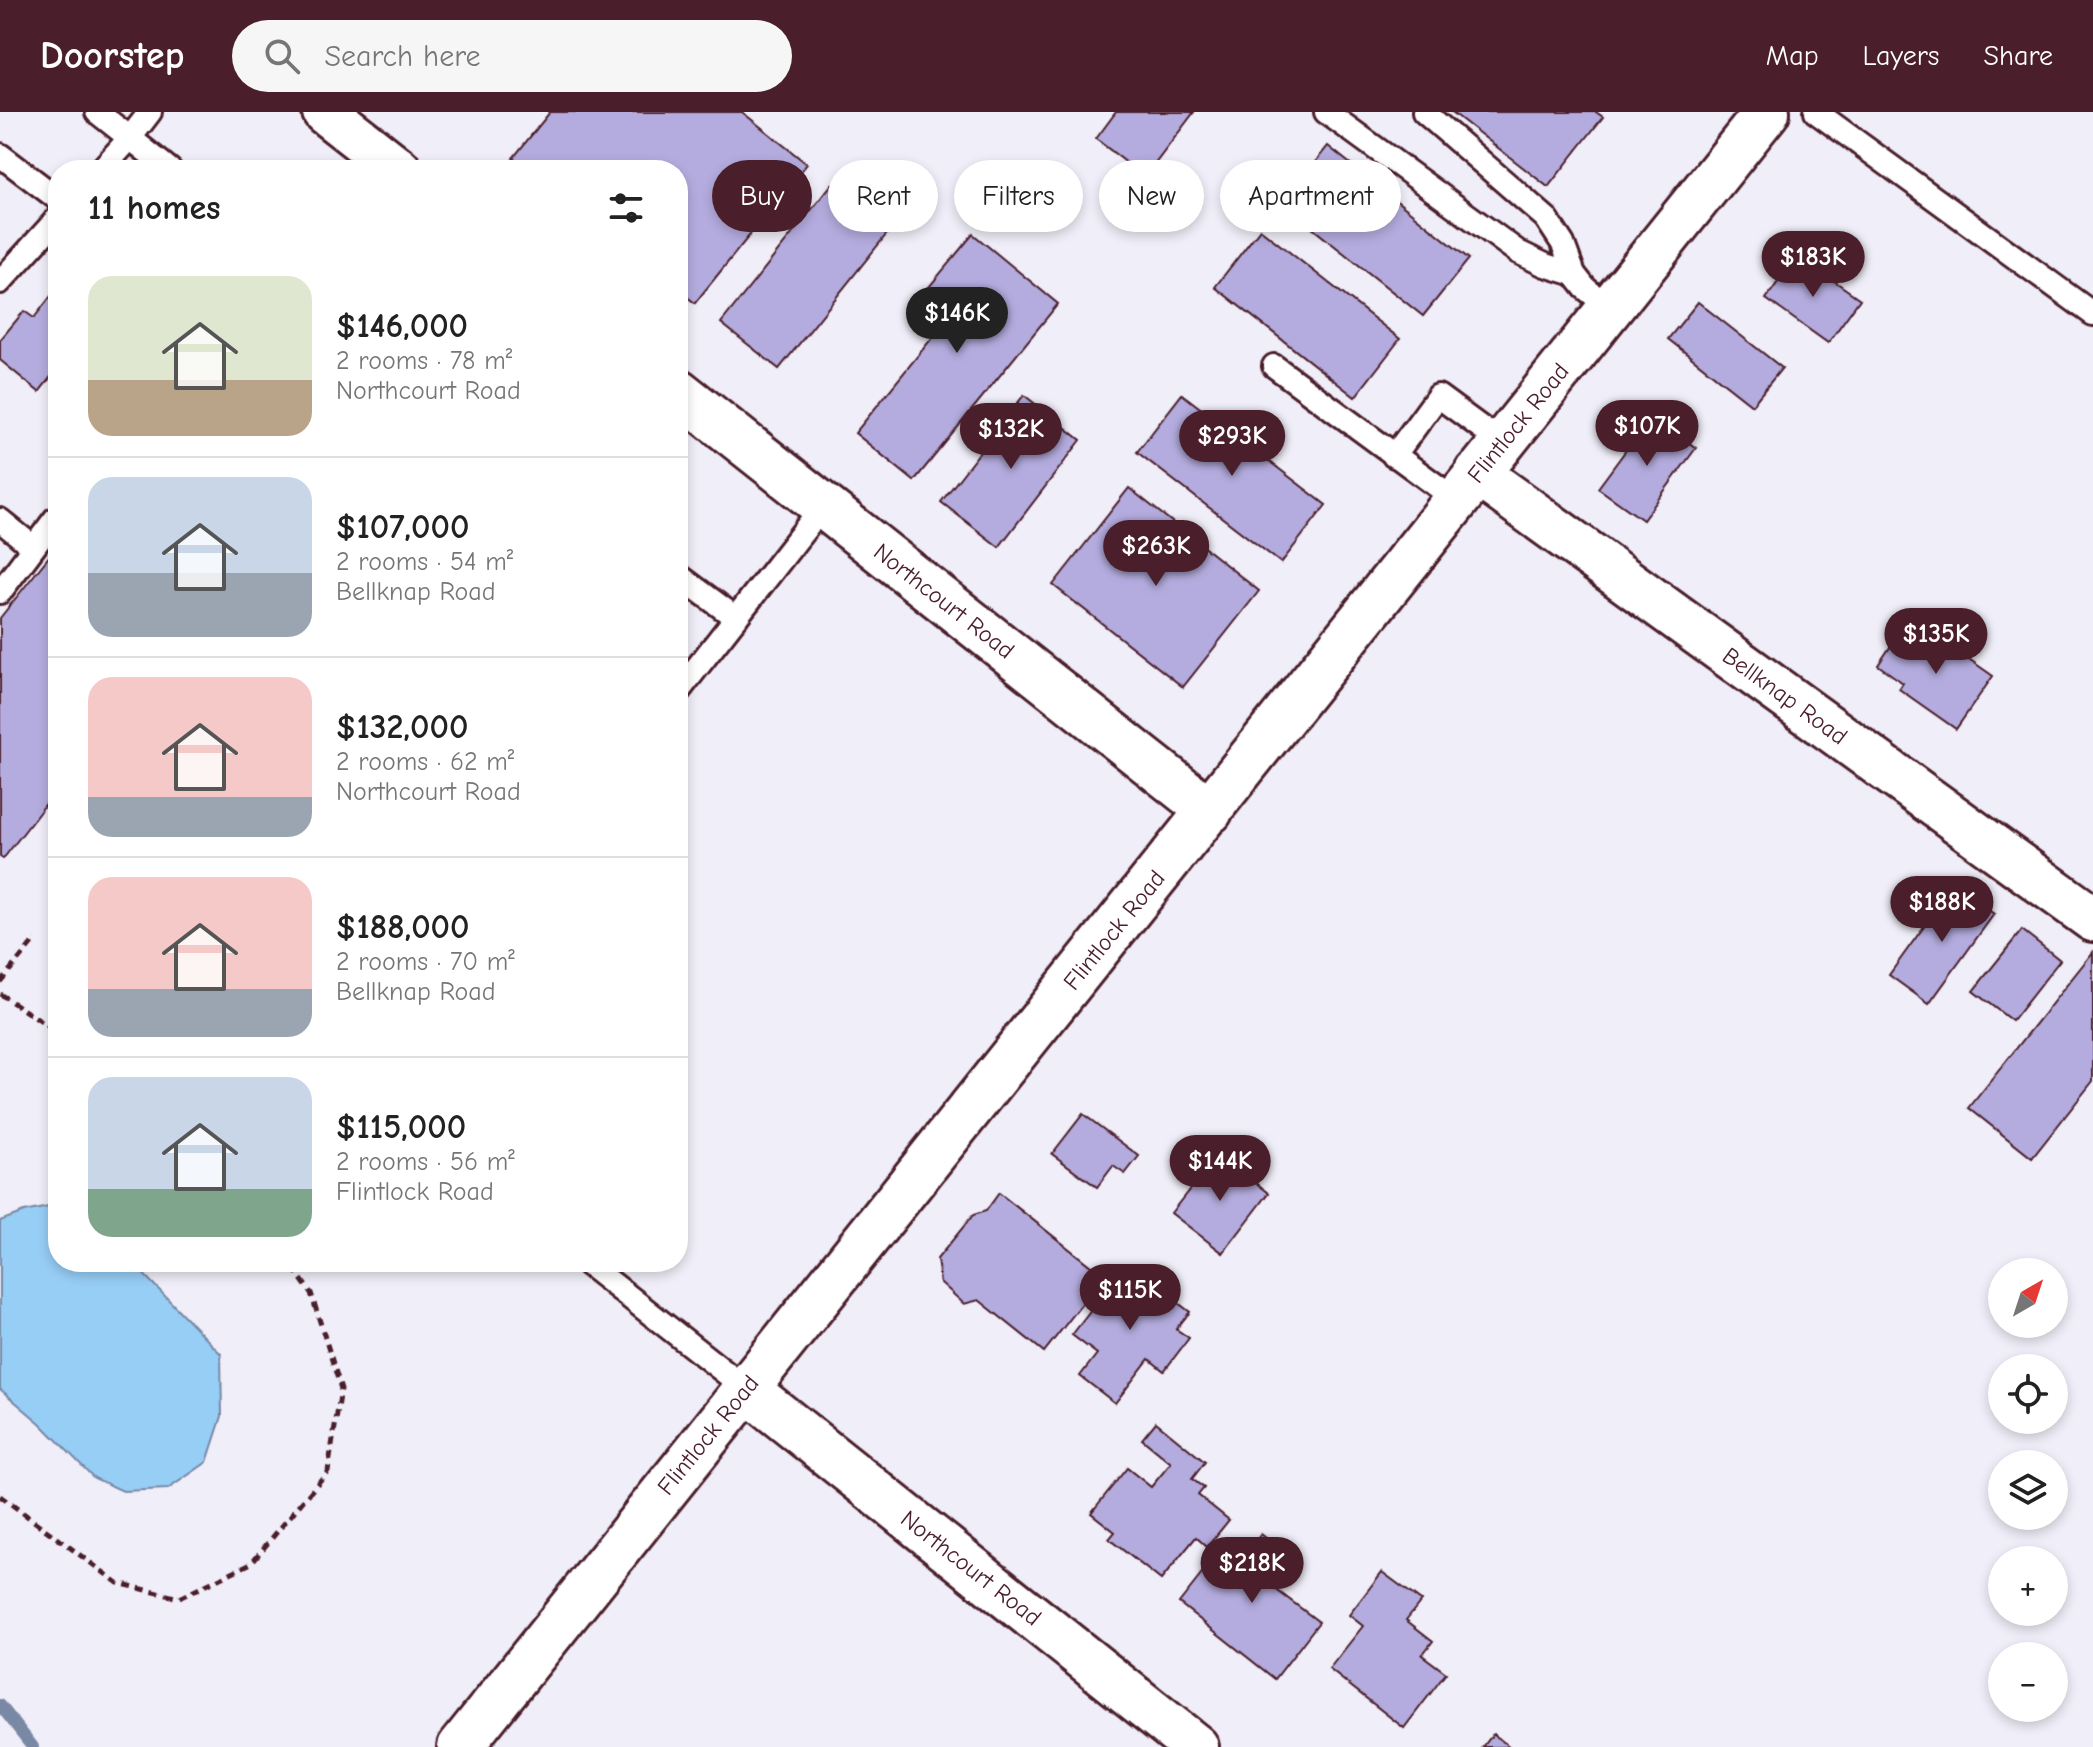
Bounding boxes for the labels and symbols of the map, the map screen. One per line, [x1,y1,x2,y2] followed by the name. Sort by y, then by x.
[1757,231,1869,299] pin: $183K
[901,287,1013,355] pin: $146K
[1461,358,1575,488] street label: Flintlock Road
[1591,400,1703,468] pin: $107K
[955,403,1067,471] pin: $132K
[1176,410,1288,478] pin: $293K
[1100,520,1212,588] pin: $263K
[868,537,1020,665] street label: Northcourt Road
[1880,608,1992,676] pin: $135K
[1717,641,1853,751] street label: Bellknap Road
[1057,865,1171,995] street label: Flintlock Road
[1886,876,1998,944] pin: $188K
[1164,1135,1276,1203] pin: $144K
[1988,1258,2068,1338] north arrow
[1074,1264,1186,1332] pin: $115K
[651,1370,765,1500] street label: Flintlock Road
[895,1504,1047,1632] street label: Northcourt Road
[1196,1537,1308,1605] pin: $218K

